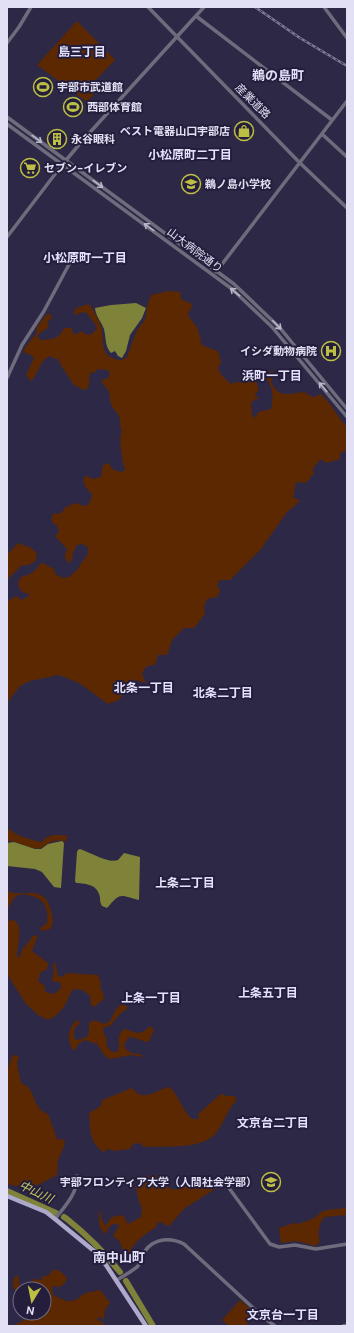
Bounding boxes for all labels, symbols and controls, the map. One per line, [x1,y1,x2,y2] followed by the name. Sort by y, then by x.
[58,44,106,60] district label: 島三丁目
[252,67,304,84] district label: 鵜の島町
[32,76,54,98] sports icon: 宇部市武道館
[57,80,123,94] place label: 宇部市武道館
[232,80,274,122] street label: 産業道路
[62,96,84,118] sports icon: 西部体育館
[87,100,142,114] place label: 西部体育館
[233,120,255,142] shop icon: ベスト電器山口宇部店
[120,124,230,138] place label: ベスト電器山口宇部店
[46,128,68,150] building icon: 永谷眼科
[71,132,115,146] place label: 永谷眼科
[31,135,42,143] one-way arrow
[148,147,232,163] district label: 小松原町二丁目
[19,157,41,179] supermarket icon: セブン-イレブン
[44,161,127,175] place label: セブン-イレブン
[180,173,202,195] school or university icon: 鵜ノ島小学校
[204,177,271,191] place label: 鵜ノ島小学校
[92,180,103,188] one-way arrow
[143,223,154,231] one-way arrow
[164,225,226,275] street label: 山大病院通り
[43,250,127,266] district label: 小松原町一丁目
[229,287,240,296] one-way arrow
[272,320,282,330] one-way arrow
[320,340,342,362] hospital icon: イシダ動物病院
[240,344,317,358] place label: イシダ動物病院
[242,368,302,384] district label: 浜町一丁目
[318,382,327,392] one-way arrow
[114,680,174,696] district label: 北条一丁目
[193,685,253,701] district label: 北条二丁目
[155,875,215,891] district label: 上条二丁目
[238,985,298,1001] district label: 上条五丁目
[121,990,181,1006] district label: 上条一丁目
[237,1115,309,1131] district label: 文京台二丁目
[260,1171,282,1193] school or university icon: 宇部フロンティア大学（人間社会学部）
[60,1175,257,1189] place label: 宇部フロンティア大学（人間社会学部）
[16,1177,58,1208] water label: 中山川
[93,1249,145,1266] district label: 南中山町
[12,1281,52,1321] north arrow
[25,1303,35,1318] text: N
[247,1307,319,1323] district label: 文京台一丁目

